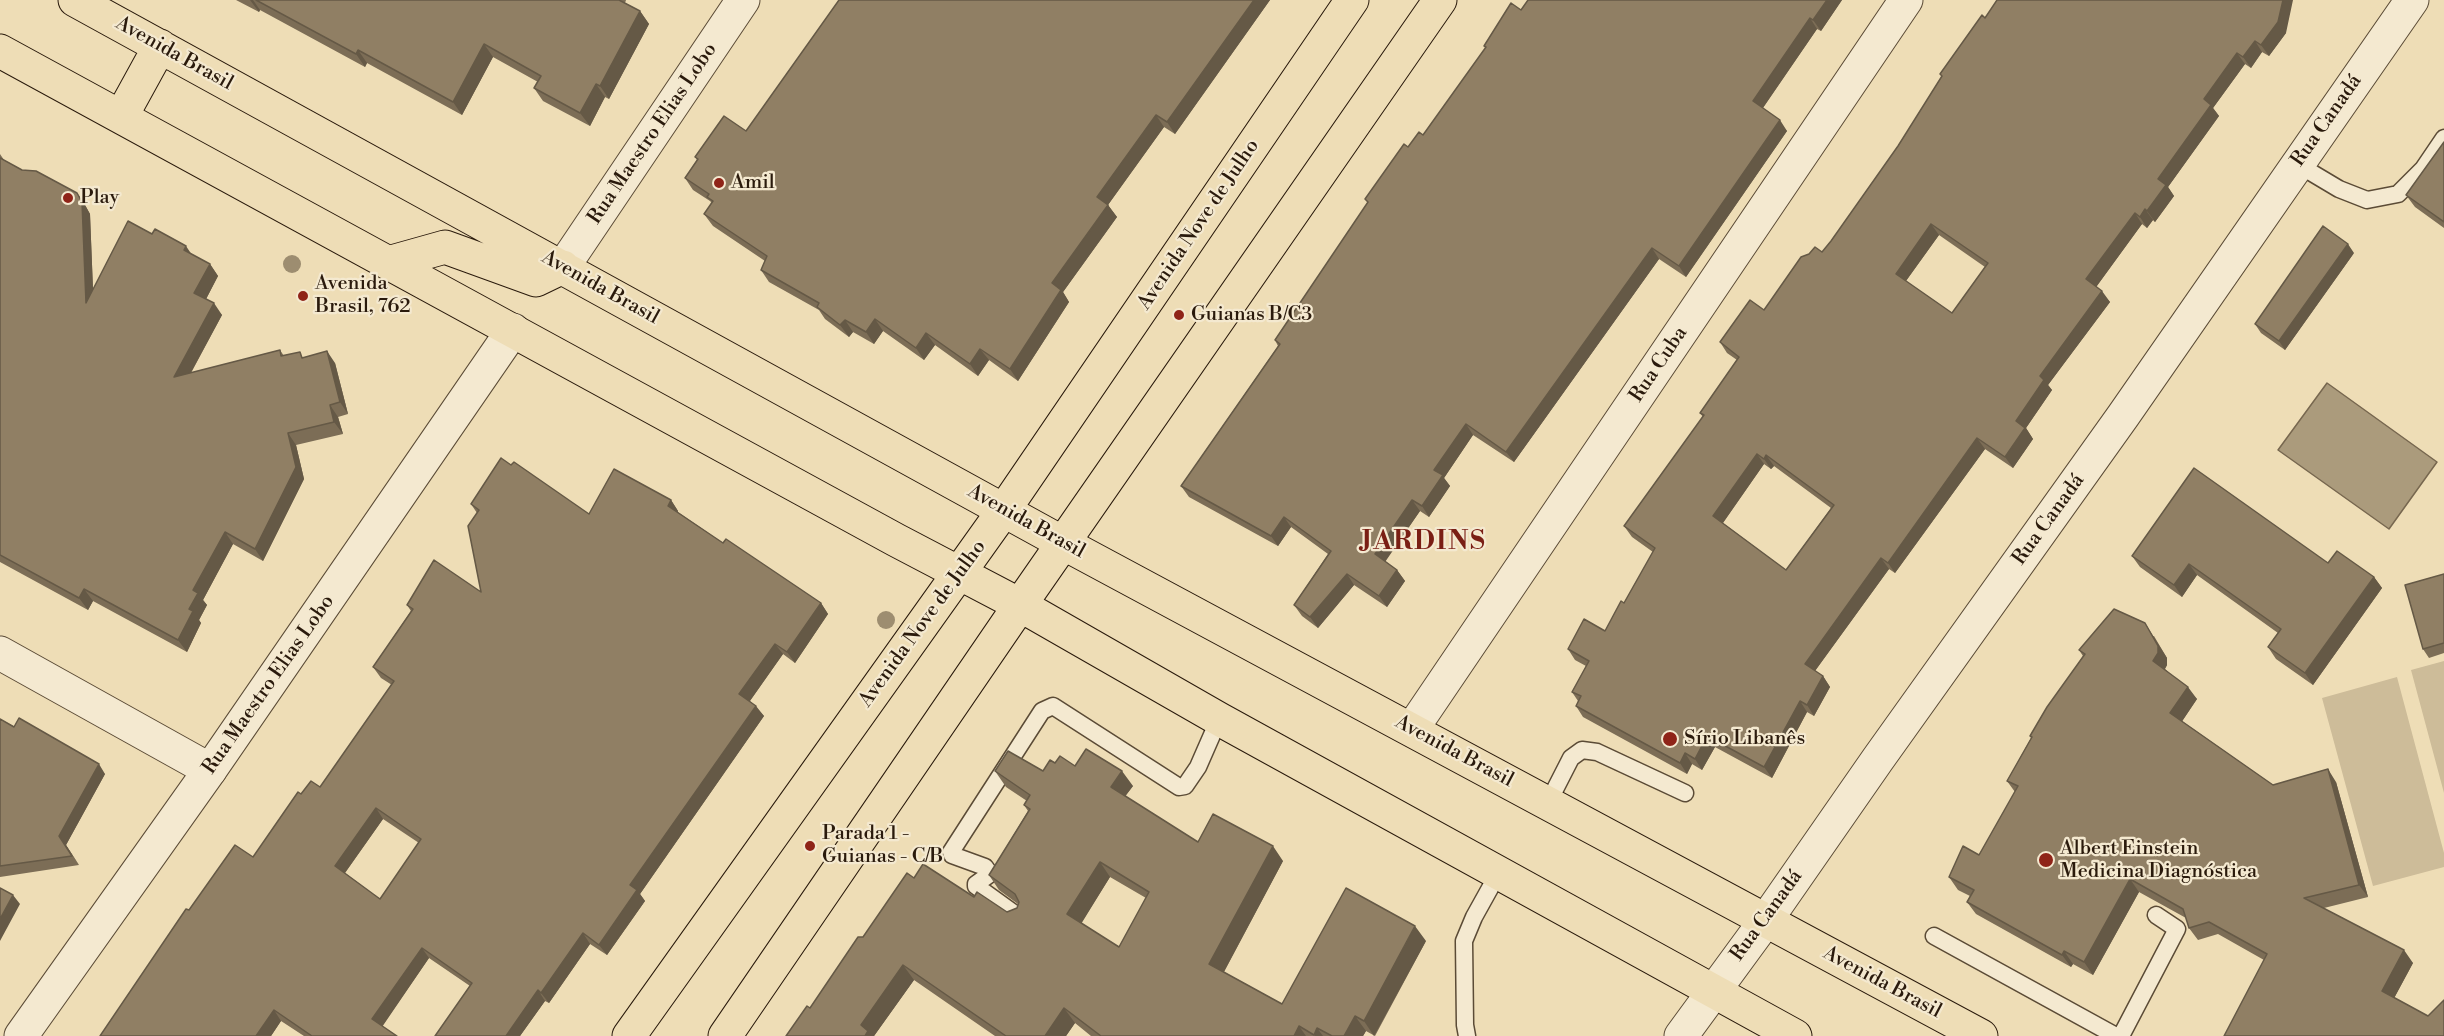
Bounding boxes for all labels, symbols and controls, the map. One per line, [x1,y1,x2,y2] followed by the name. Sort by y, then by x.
[111,12,237,96] street label: Avenida Brasil
[583,39,723,229] street label: Rua Maestro Elias Lobo
[2287,70,2367,172] street label: Rua Canadá
[1133,135,1265,315] street label: Avenida Nove de Julho
[731,171,775,195] place label: Amil
[712,176,726,190] marker: Amil
[80,186,119,210] place label: Play
[61,191,75,205] marker: Play
[537,246,663,330] street label: Avenida Brasil
[315,272,411,319] place label: Avenida Brasil, 762
[296,289,310,303] marker: Avenida Brasil, 762
[1191,303,1312,327] place label: Guianas B/C3
[1172,308,1186,322] marker: Guianas B/C3
[1625,323,1693,407] street label: Rua Cuba
[2008,470,2090,570] street label: Rua Canadá
[963,480,1089,564] street label: Avenida Brasil
[1362,527,1486,559] district label: JARDINS
[854,536,992,712] street label: Avenida Nove de Julho
[198,591,340,779] street label: Rua Maestro Elias Lobo
[1391,711,1517,793] street label: Avenida Brasil
[1684,727,1805,751] place label: Sírio Libanês
[1661,730,1679,748] marker: Sírio Libanês
[822,822,943,869] place label: Parada 1 - Guianas - C/B
[2060,837,2257,884] place label: Albert Einstein Medicina Diagnóstica
[803,839,817,853] marker: Parada 1 - Guianas - C/B
[2037,851,2055,869] marker: Albert Einstein Medicina Diagnóstica
[1726,866,1808,966] street label: Rua Canadá
[1819,942,1945,1024] street label: Avenida Brasil

